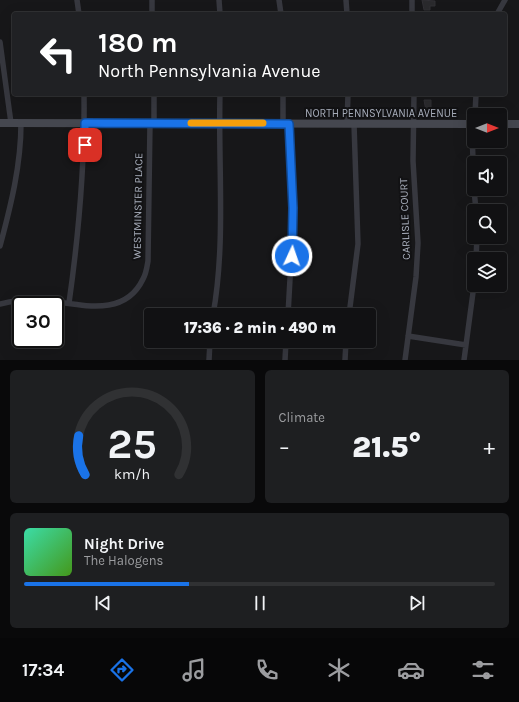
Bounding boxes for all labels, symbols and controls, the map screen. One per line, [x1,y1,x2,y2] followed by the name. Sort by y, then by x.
[98,26,177,59] text: 180 m
[32,28,84,80] icon: left
[98,60,321,82] text: North Pennsylvania Avenue
[305,107,457,120] street label: NORTH PENNSYLVANIA AVENUE
[467,108,507,148] north arrow
[467,108,507,292] map controls
[68,128,102,162] pin
[74,134,96,156] icon: arrive
[131,153,145,259] street label: WESTMINSTER PLACE
[467,156,507,196] button: sound
[397,177,413,260] street label: CARLISLE COURT
[467,204,507,244] button: search
[271,235,313,277] position arrow
[467,252,507,292] button: layers
[12,296,64,348] speed limit sign: 30
[184,319,336,337] text: 17:36 · 2 min · 490 m
[279,410,325,425] text: Climate
[108,419,157,467] text: 25
[352,429,421,465] text: 21.5°
[279,434,290,460] text: −
[483,434,495,460] text: +
[114,465,150,482] text: km/h
[84,535,164,553] text: Night Drive
[84,553,163,568] text: The Halogens
[92,592,114,614] icon: previous
[249,592,271,614] icon: pause
[406,592,428,614] icon: next
[108,656,136,684] icon: directions
[180,656,208,684] icon: music
[253,656,281,684] icon: phone
[325,656,353,684] icon: climate
[397,656,425,684] icon: car
[469,656,497,684] icon: filters
[22,659,64,681] text: 17:34

